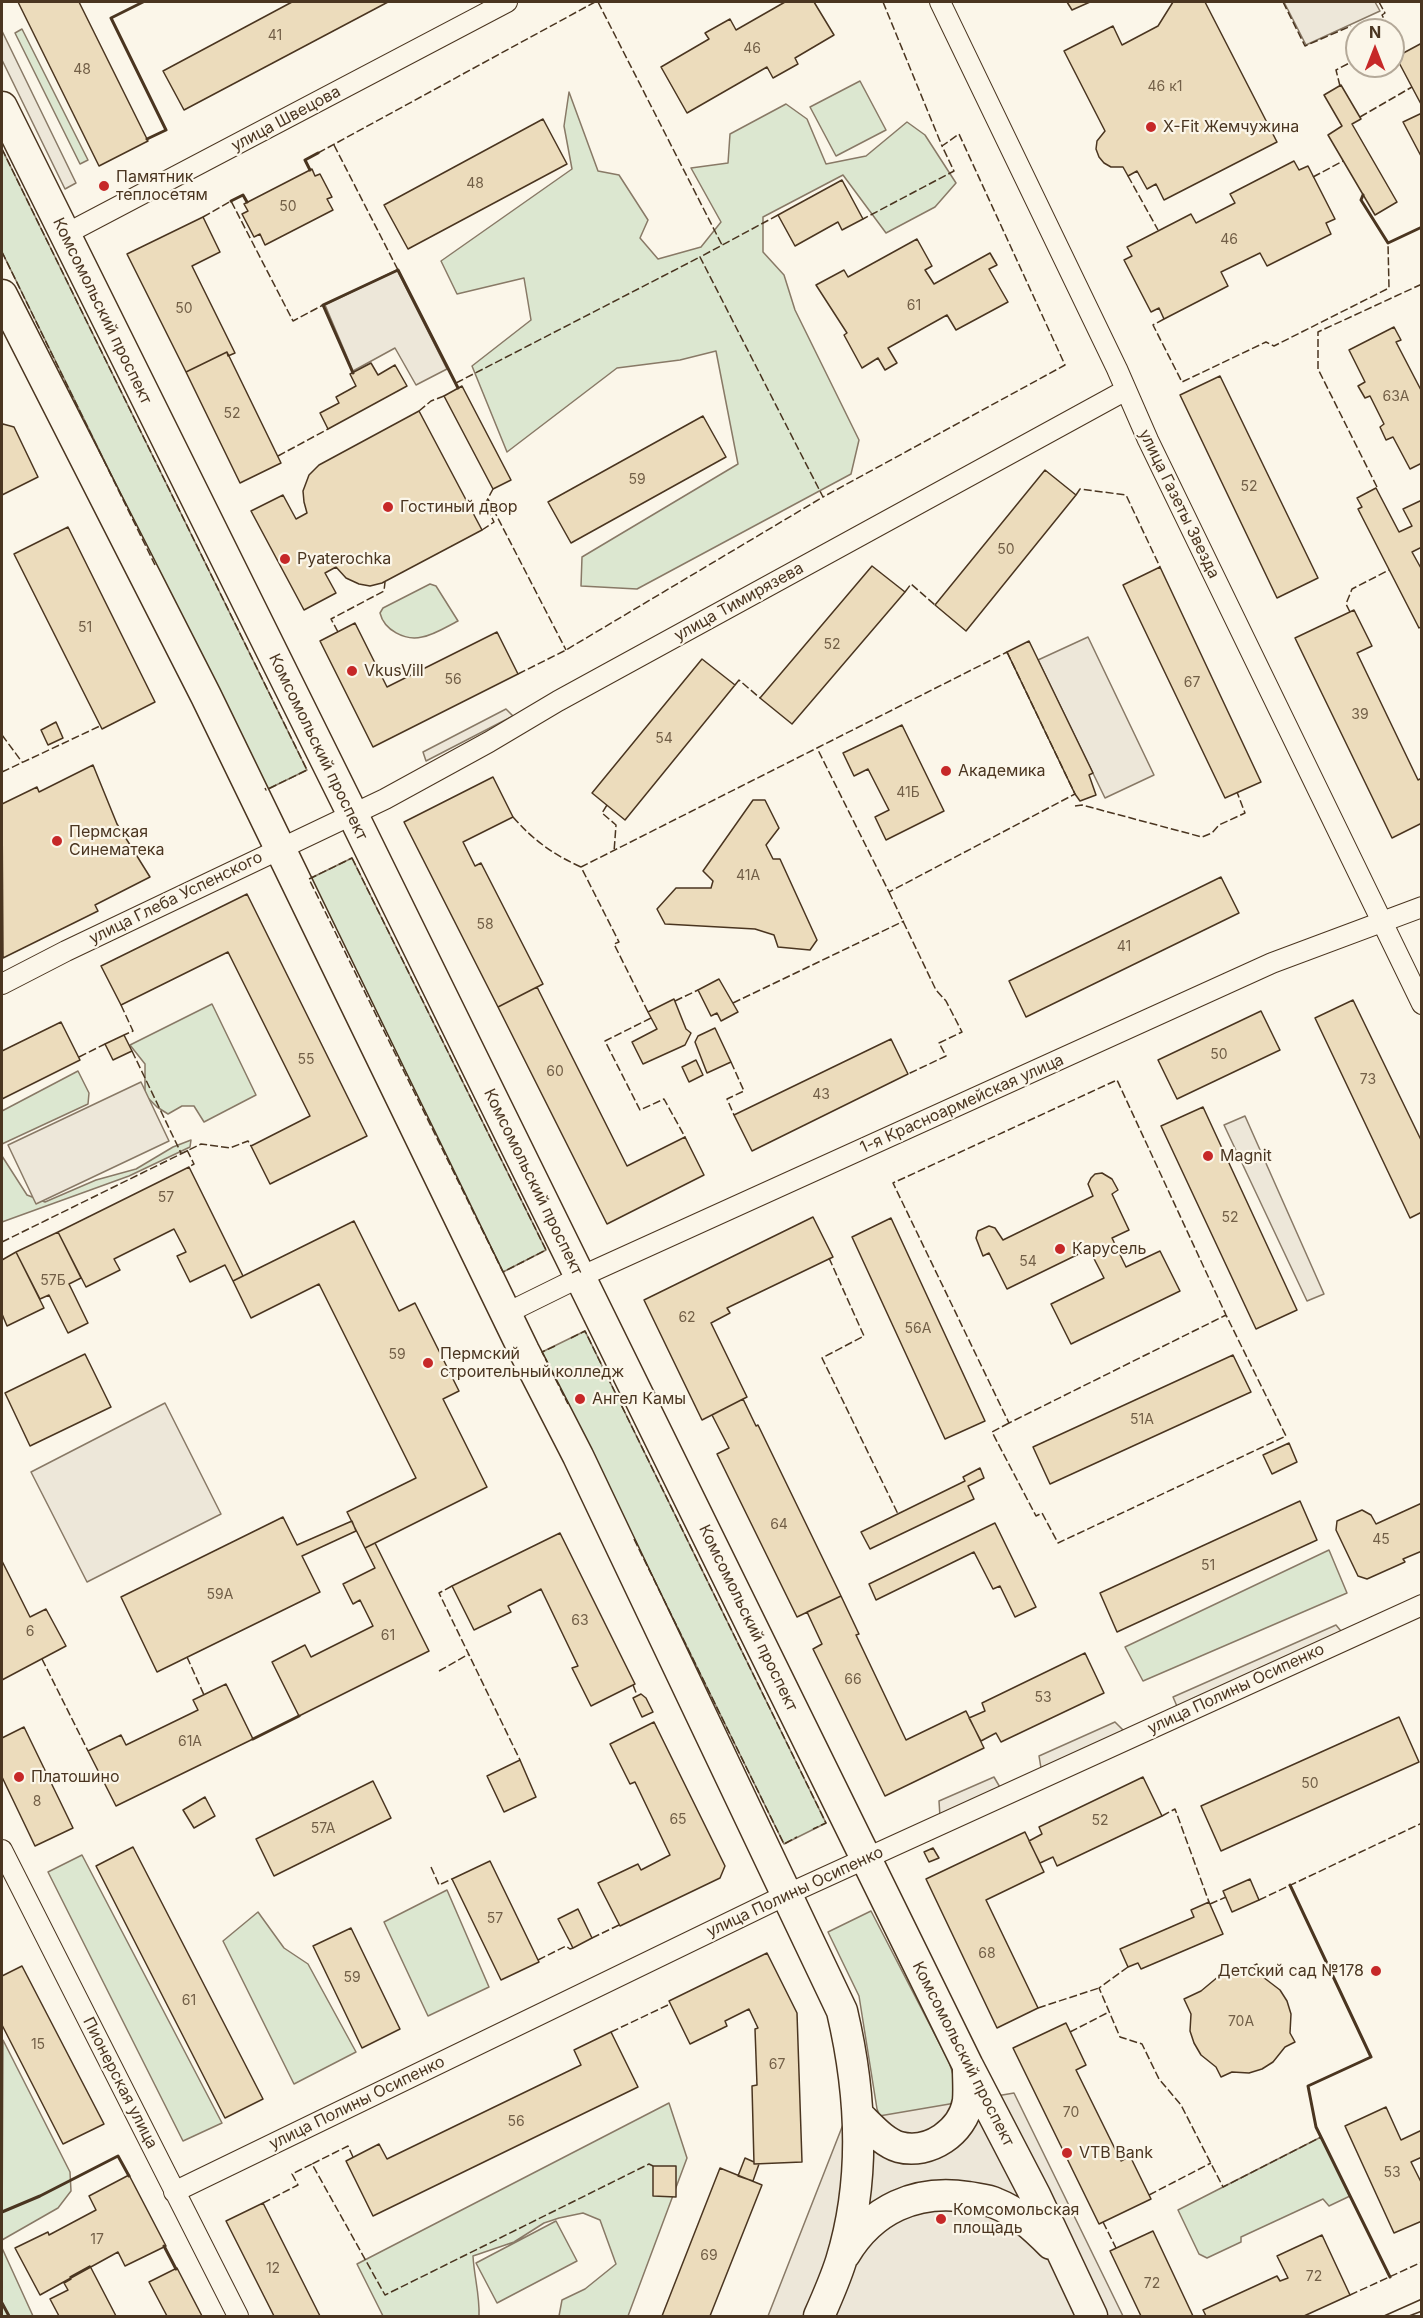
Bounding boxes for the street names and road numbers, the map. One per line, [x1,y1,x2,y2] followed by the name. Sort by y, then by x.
[228,82,344,156] street label: улица Швецова
[48,215,156,407] street label: Комсомольский проспект
[1135,426,1223,582] street label: улица Газеты Звезда
[671,559,807,645] street label: улица Тимирязева
[264,651,372,843] street label: Комсомольский проспект
[86,848,266,948] street label: улица Глеба Успенского
[857,1050,1067,1158] street label: 1-я Красноармейская улица
[479,1086,587,1278] street label: Комсомольский проспект
[694,1522,802,1714] street label: Комсомольский проспект
[1145,1640,1327,1738] street label: улица Полины Осипенко
[704,1843,886,1941] street label: улица Полины Осипенко
[908,1958,1018,2150] street label: Комсомольский проспект
[78,2014,162,2152] street label: Пионерская улица
[266,2052,448,2154] street label: улица Полины Осипенко

